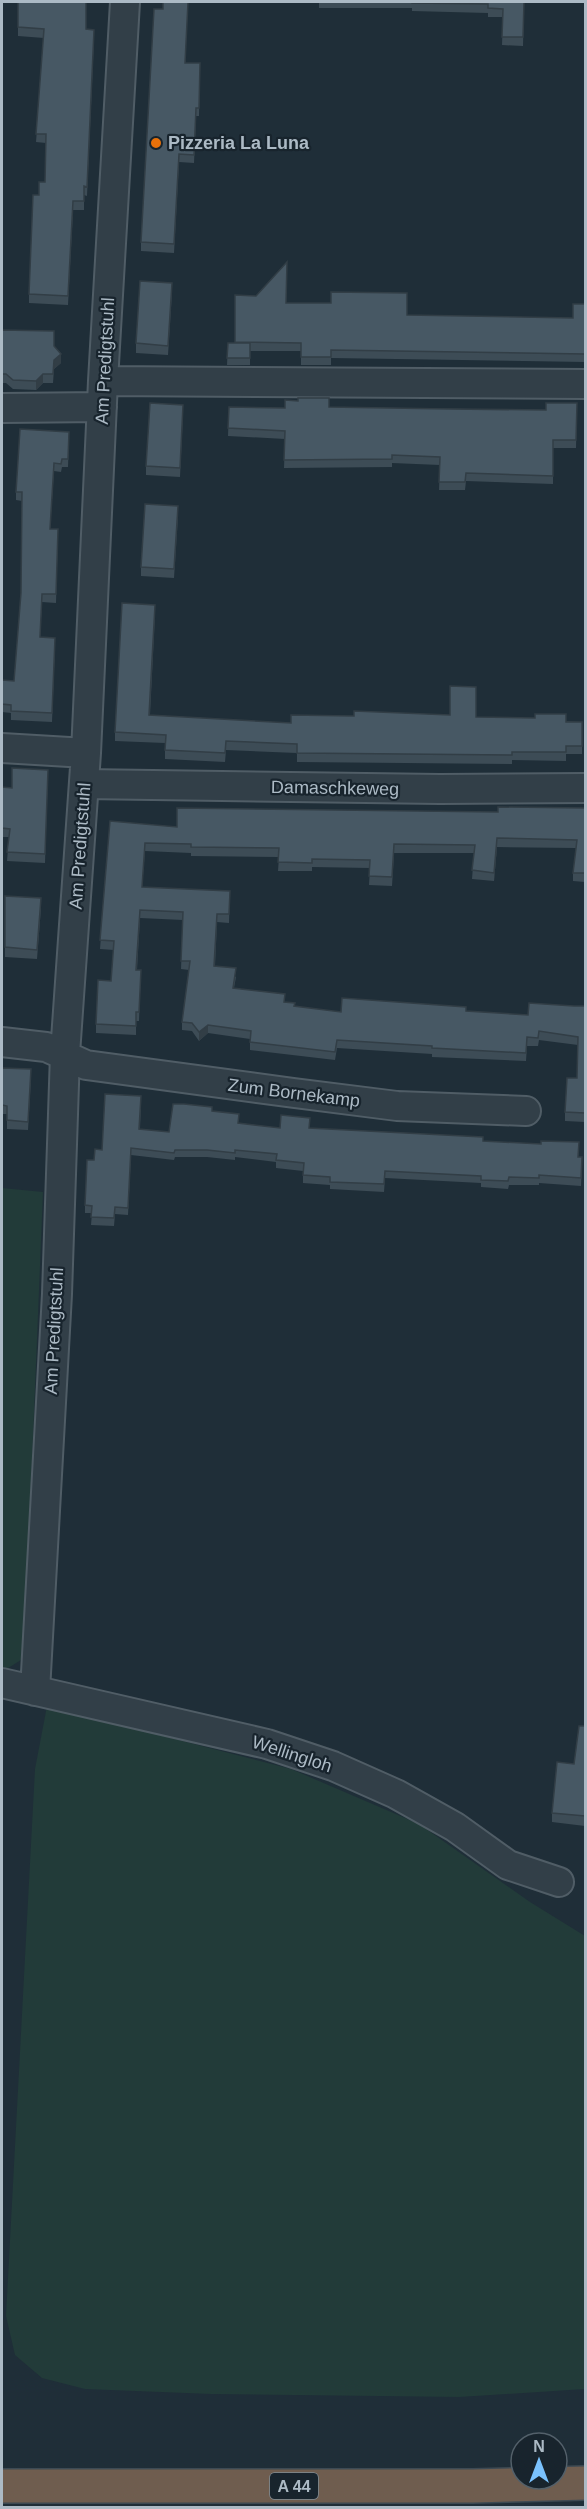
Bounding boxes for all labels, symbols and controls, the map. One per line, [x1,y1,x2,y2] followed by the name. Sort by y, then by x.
[168,133,310,153] place label: Pizzeria La Luna
[149,136,163,150] marker: Pizzeria La Luna
[92,297,118,425] street label: Am Predigtstuhl
[271,777,399,799] street label: Damaschkeweg
[66,782,94,910] street label: Am Predigtstuhl
[227,1075,361,1111] street label: Zum Bornekamp
[41,1267,67,1395] street label: Am Predigtstuhl
[250,1732,334,1776] street label: Wellingloh
[509,2431,569,2491] north arrow
[533,2438,545,2455] text: N
[270,2473,318,2499] road number: A 44

